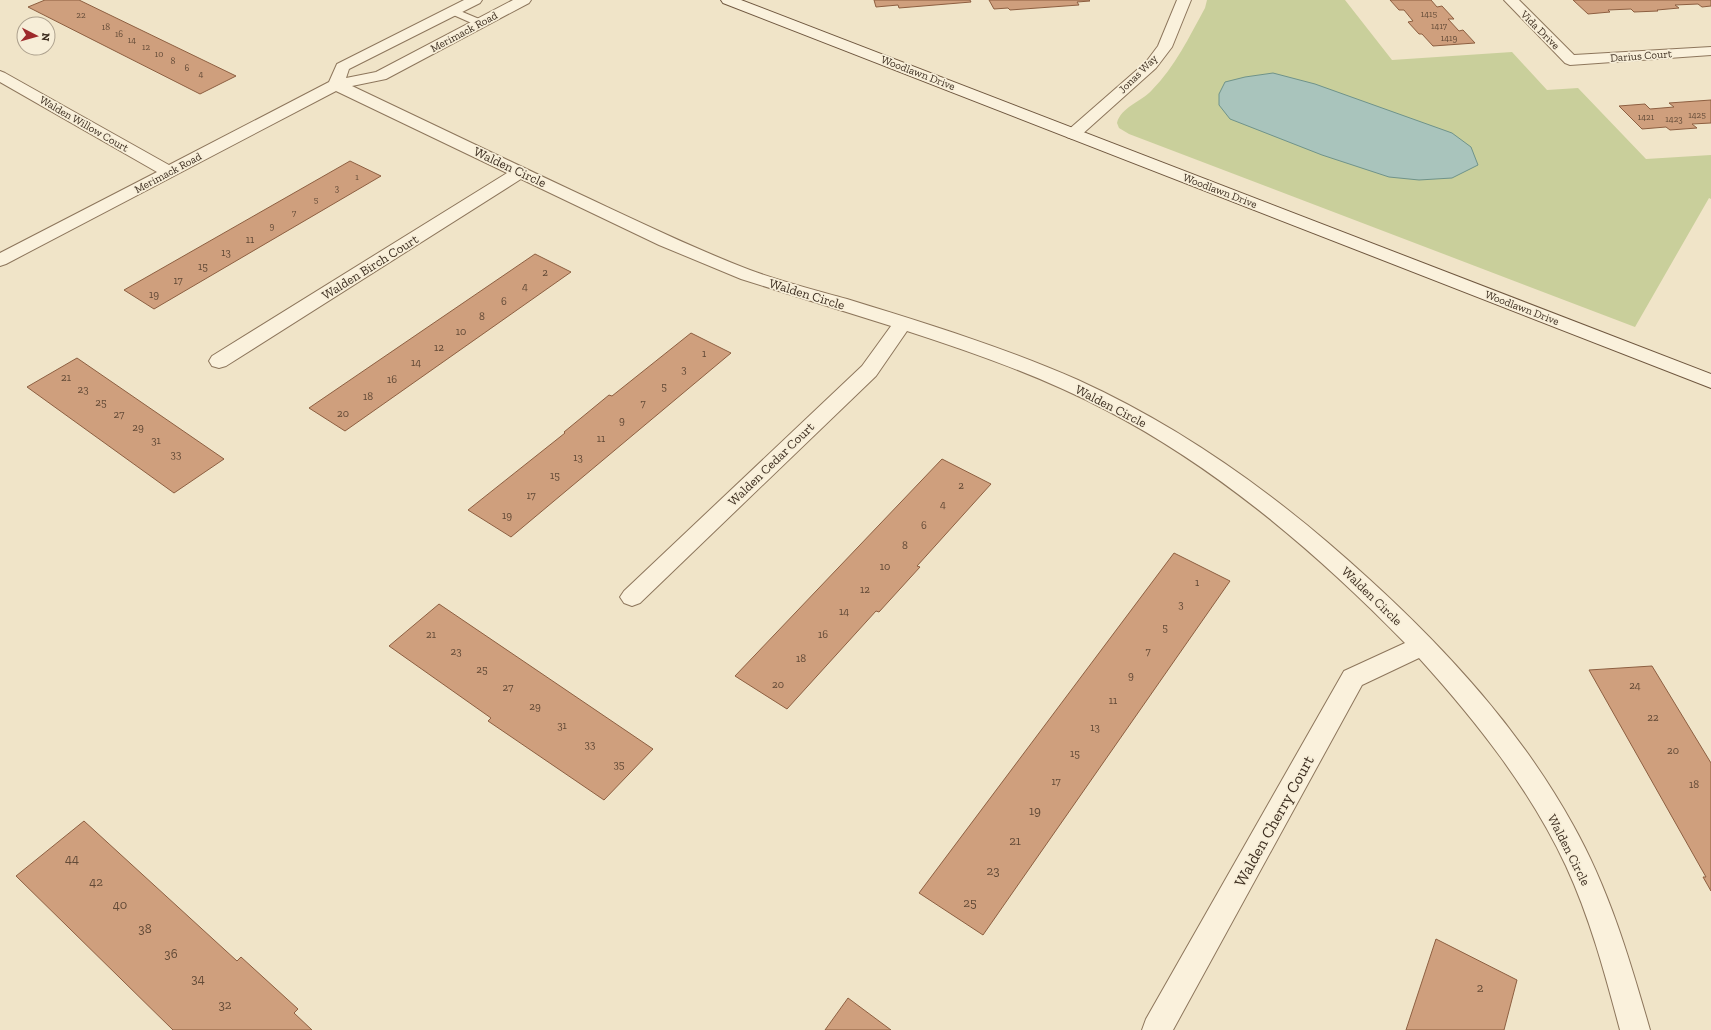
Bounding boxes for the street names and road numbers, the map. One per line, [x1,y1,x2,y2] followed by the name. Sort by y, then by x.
[1517,7,1562,52] street label: Vida Drive
[428,9,500,55] street label: Merimack Road
[1610,47,1673,65] street label: Darius Court
[1116,52,1160,96] street label: Jonas Way
[879,53,957,93] street label: Woodlawn Drive
[37,93,132,155] street label: Walden Willow Court
[471,144,549,190] street label: Walden Circle
[132,150,204,196] street label: Merimack Road
[1181,171,1259,211] street label: Woodlawn Drive
[319,231,421,303] street label: Walden Birch Court
[767,275,847,313] street label: Walden Circle
[1483,288,1561,328] street label: Woodlawn Drive
[1073,382,1149,430] street label: Walden Circle
[725,419,817,509] street label: Walden Cedar Court
[1339,564,1405,628] street label: Walden Circle
[1230,752,1318,890] street label: Walden Cherry Court
[1545,812,1593,888] street label: Walden Circle

